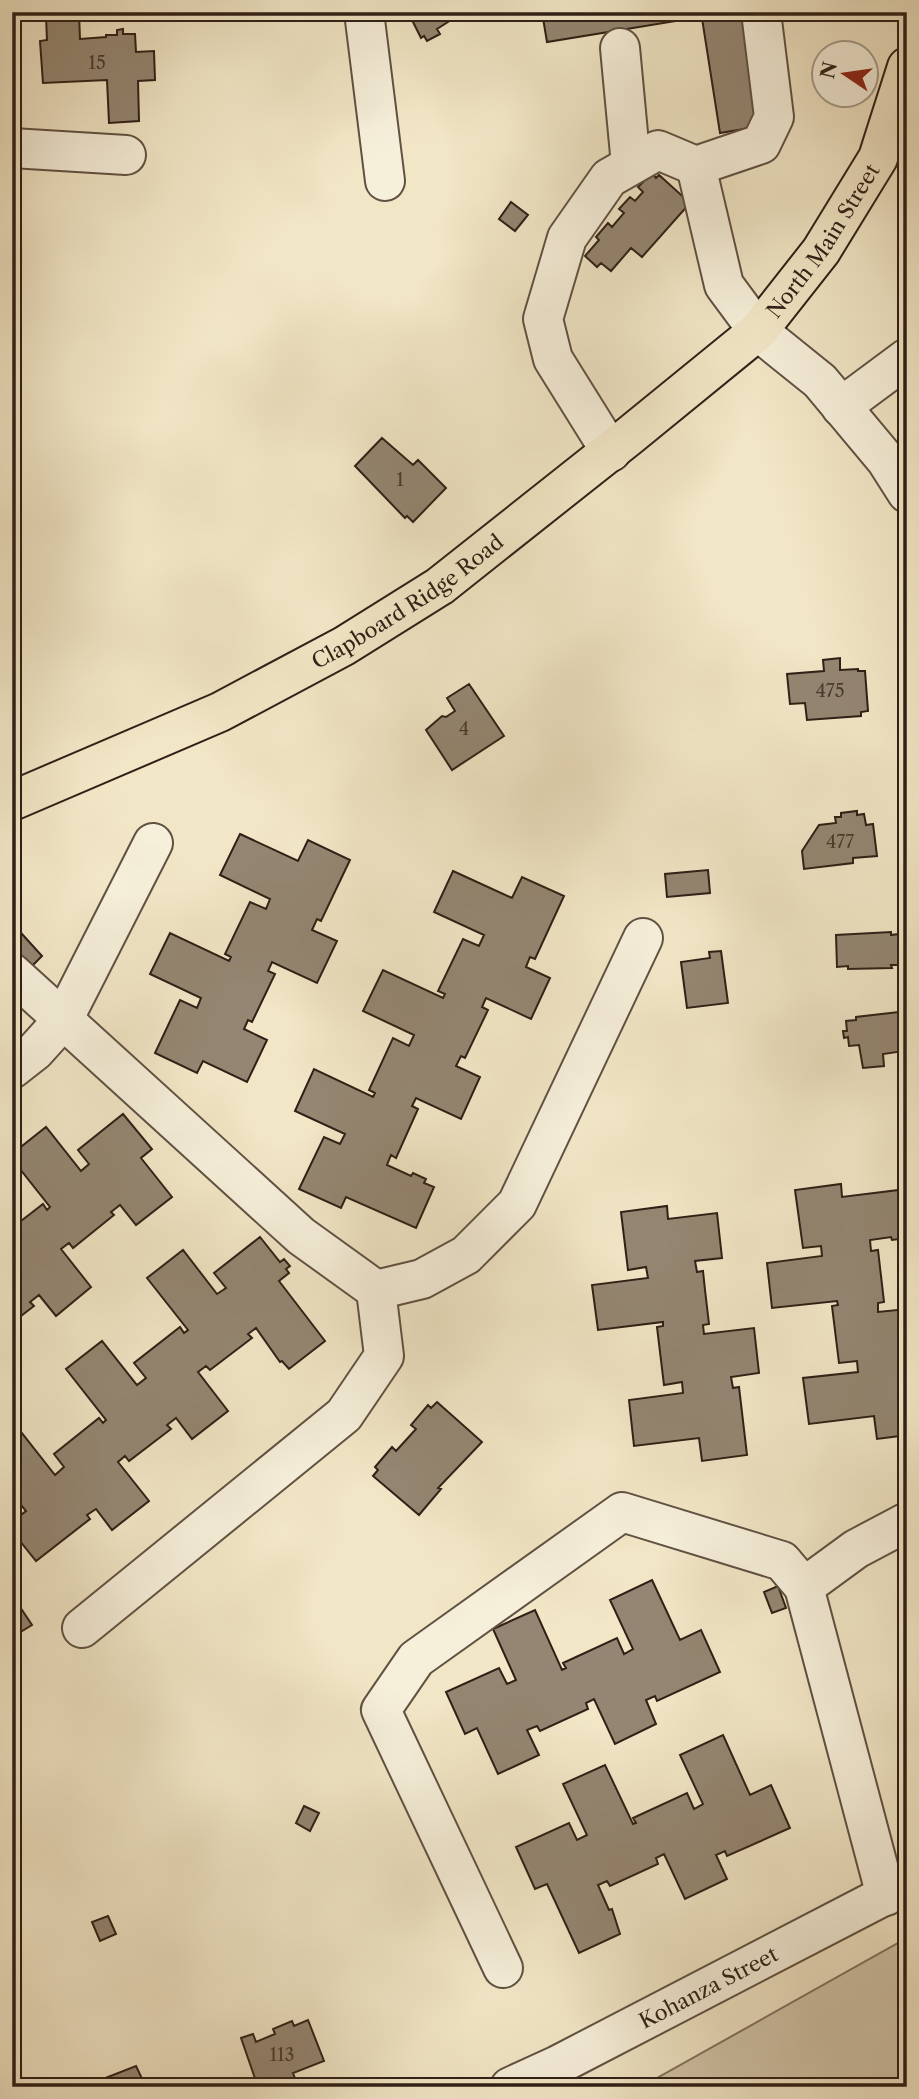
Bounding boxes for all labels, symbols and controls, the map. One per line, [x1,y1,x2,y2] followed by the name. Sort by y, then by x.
[810,38,880,108] north arrow
[88,52,106,74] house number: 15
[816,60,842,81] text: N
[761,158,884,323] street label: North Main Street
[396,469,404,491] house number: 1
[307,529,508,674] street label: Clapboard Ridge Road
[815,680,845,702] house number: 475
[459,718,469,740] house number: 4
[826,831,854,853] house number: 477
[635,1941,782,2033] street label: Kohanza Street
[269,2044,295,2066] house number: 113

